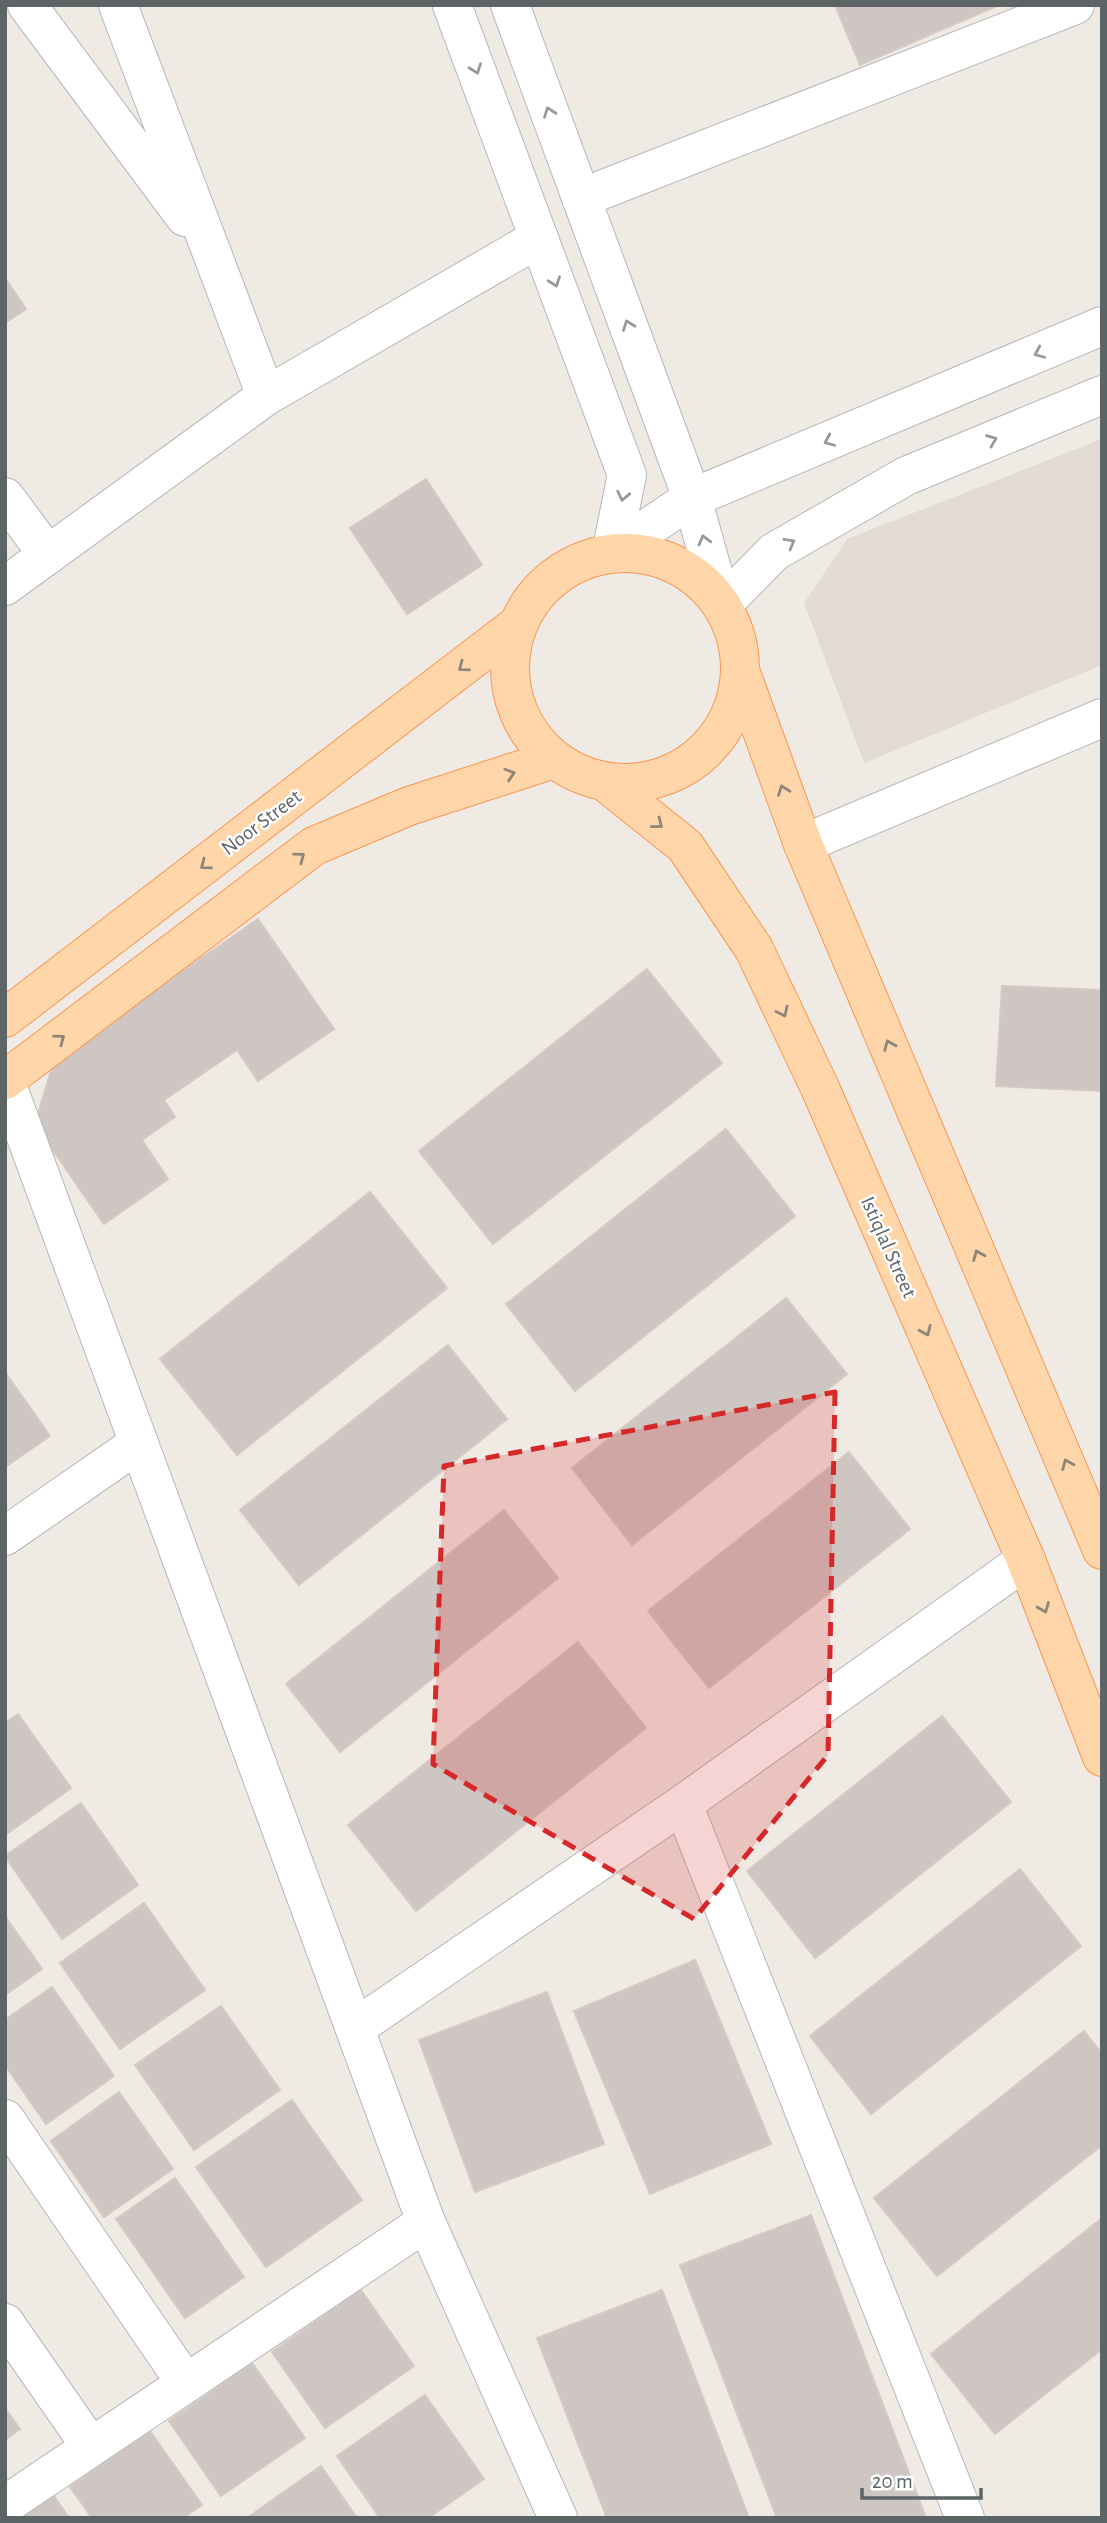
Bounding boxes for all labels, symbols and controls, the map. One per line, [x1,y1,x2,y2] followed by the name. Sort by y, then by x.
[468,63,482,75] one-way arrow
[543,106,557,118] one-way arrow
[547,276,561,288] one-way arrow
[622,320,636,332] one-way arrow
[1034,344,1046,358] one-way arrow
[824,432,836,446] one-way arrow
[985,434,997,448] one-way arrow
[616,490,631,502] one-way arrow
[698,534,712,546] one-way arrow
[782,538,795,551] one-way arrow
[458,658,471,671] one-way arrow
[504,767,516,782] one-way arrow
[777,784,791,796] one-way arrow
[217,786,305,859] street label: Noor Street
[651,816,663,829] one-way arrow
[292,853,304,866] one-way arrow
[200,857,213,869] one-way arrow
[775,1005,789,1017] one-way arrow
[52,1035,64,1047] one-way arrow
[883,1040,897,1053] one-way arrow
[857,1193,920,1301] street label: Istiqlal Street
[972,1249,986,1262] one-way arrow
[918,1324,932,1336] one-way arrow
[1061,1459,1075,1471] one-way arrow
[1036,1601,1050,1613] one-way arrow
[862,2456,981,2500] scale bar
[872,2471,913,2492] text: 20 m

